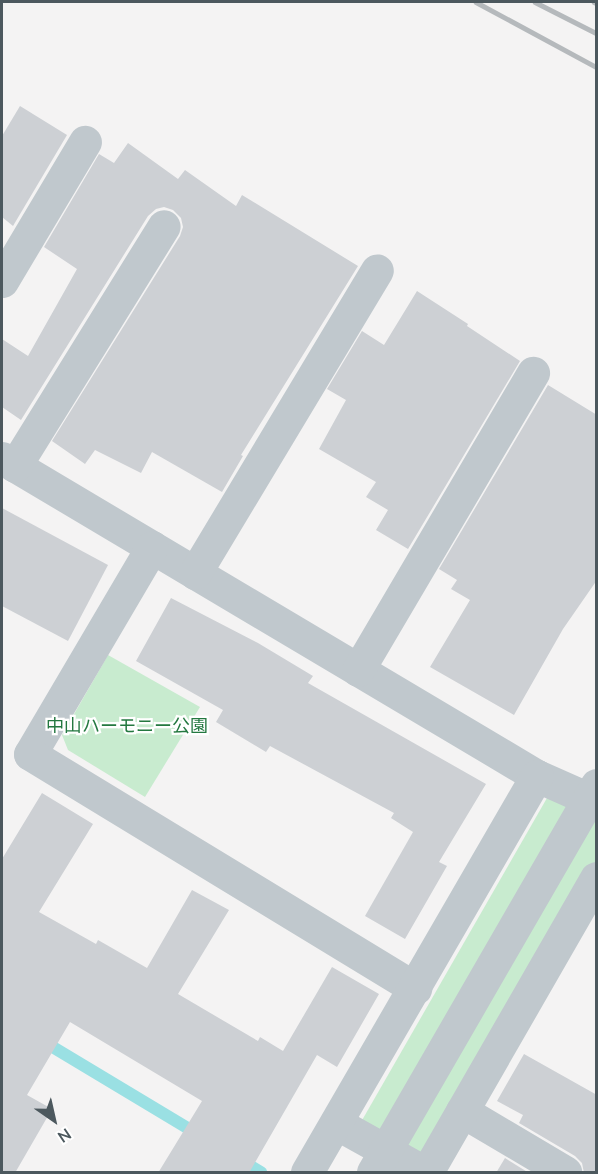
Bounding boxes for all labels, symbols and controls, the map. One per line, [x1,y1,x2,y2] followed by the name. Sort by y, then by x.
[46,715,208,737] park label: 中山ハーモニー公園
[24,1090,84,1150] north arrow
[53,1122,75,1147] text: N

